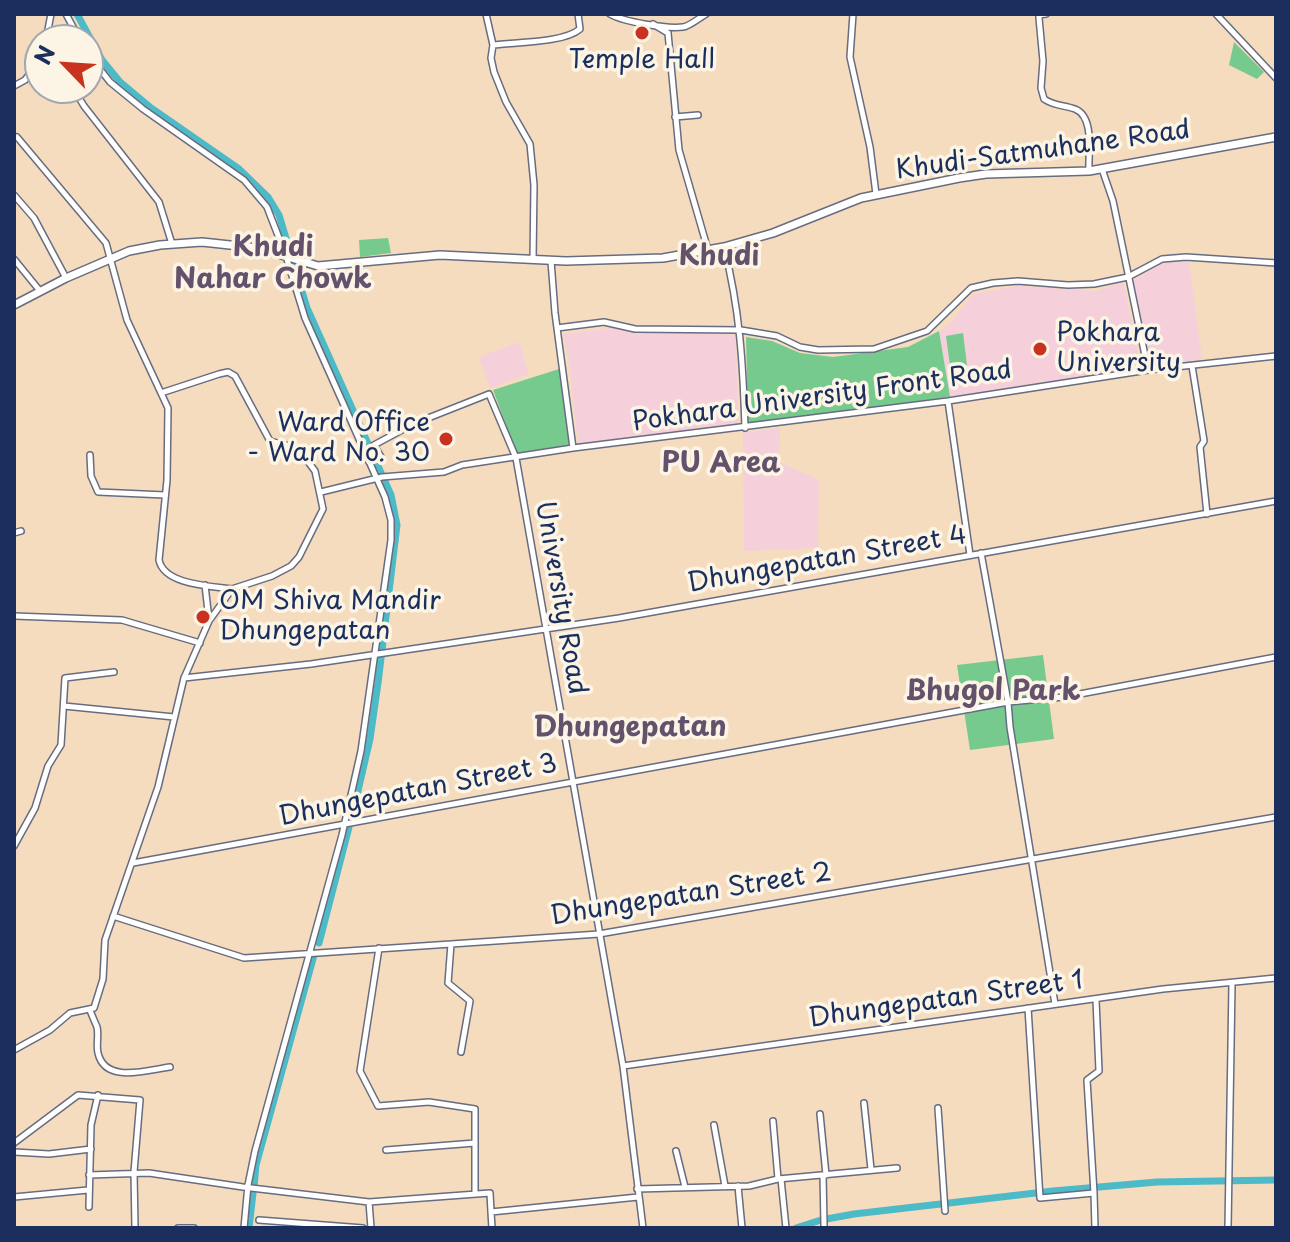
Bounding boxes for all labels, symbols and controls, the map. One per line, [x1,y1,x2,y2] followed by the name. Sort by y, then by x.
[24,24,104,104] north arrow
[633,24,651,42] marker: Temple Hall
[25,40,62,69] text: N
[569,45,715,77] place label: Temple Hall
[894,115,1192,187] street label: Khudi-Satmuhane Road
[174,231,372,297] district label: Khudi Nahar Chowk
[679,240,759,274] district label: Khudi
[1056,318,1181,380] place label: Pokhara University
[1031,340,1049,358] marker: Pokhara University
[630,355,1014,439] street label: Pokhara University Front Road
[247,408,430,470] place label: Ward Office - Ward No. 30
[437,430,455,448] marker: Ward Office - Ward No. 30
[661,447,781,481] district label: PU Area
[528,499,592,697] street label: University Road
[685,520,969,600] street label: Dhungepatan Street 4
[219,586,441,648] place label: OM Shiva Mandir Dhungepatan
[194,608,212,626] marker: OM Shiva Mandir Dhungepatan
[906,675,1080,709] district label: Bhugol Park
[533,711,727,745] district label: Dhungepatan
[276,749,560,833] street label: Dhungepatan Street 3
[548,857,834,933] street label: Dhungepatan Street 2
[806,965,1086,1035] street label: Dhungepatan Street 1

